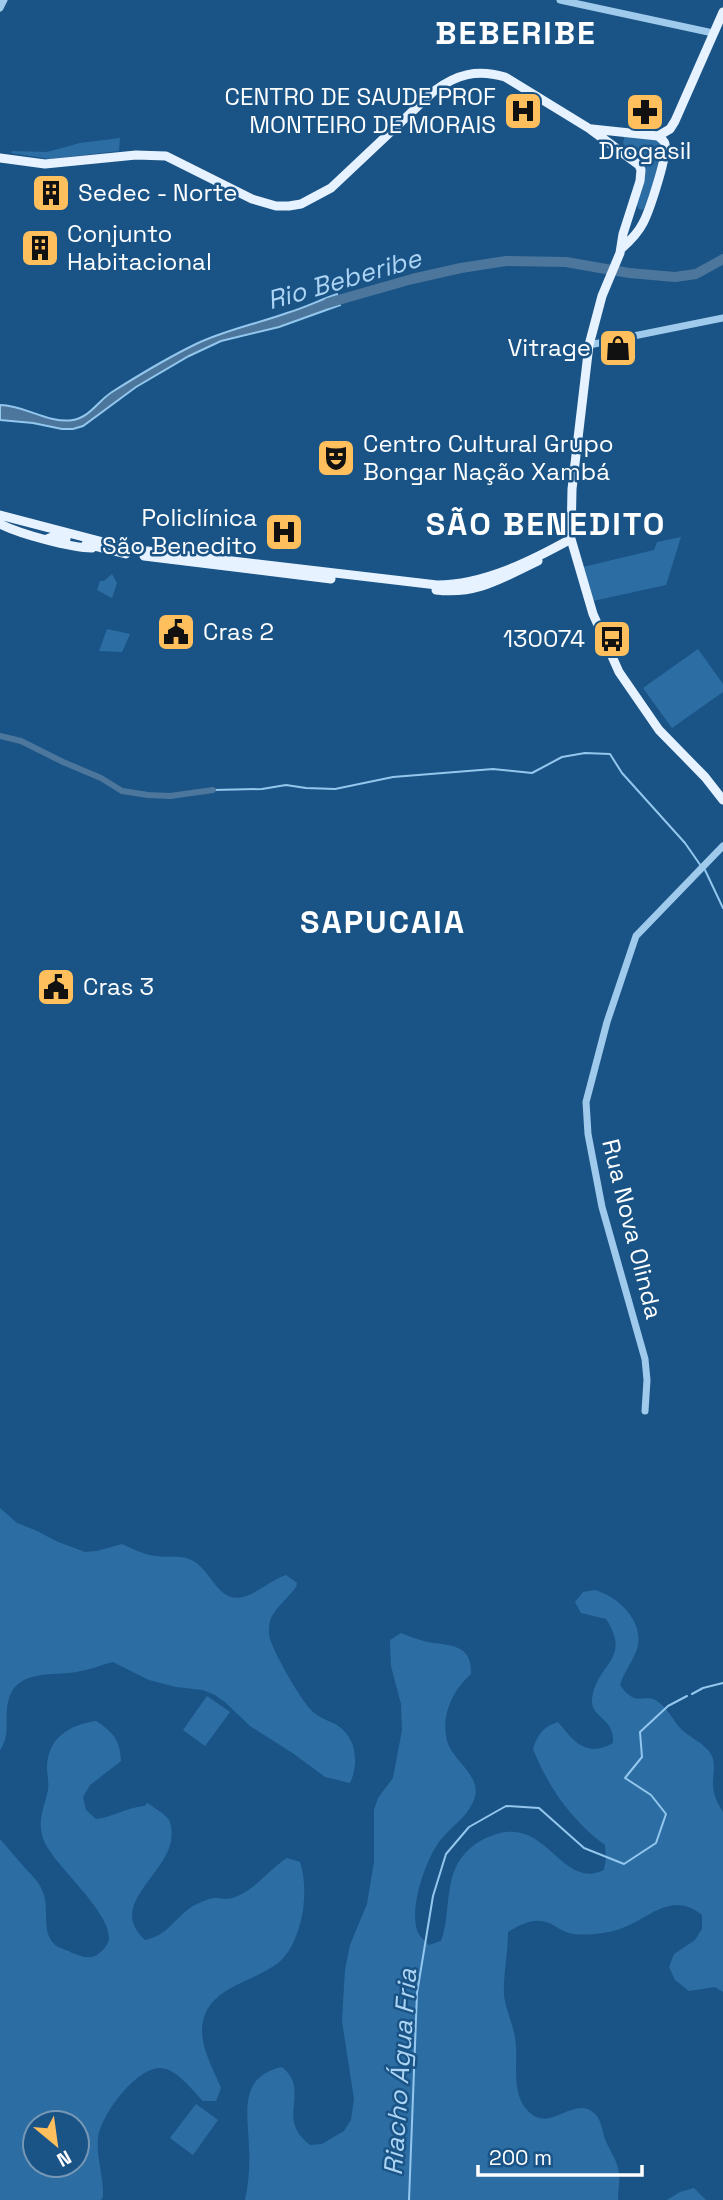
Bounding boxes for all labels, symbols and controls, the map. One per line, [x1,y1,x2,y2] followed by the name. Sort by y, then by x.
[435,13,597,53] district label: BEBERIBE
[224,81,496,140] place label: CENTRO DE SAUDE PROF MONTEIRO DE MORAIS
[502,90,544,132] hospital icon: CENTRO DE SAUDE PROF MONTEIRO DE MORAIS
[624,91,666,133] pharmacy icon: Drogasil
[599,135,691,166] place label: Drogasil
[30,172,72,214] building icon: Sedec - Norte
[78,177,237,208] place label: Sedec - Norte
[67,218,212,277] place label: Conjunto Habitacional
[19,227,61,269] building icon: Conjunto Habitacional
[263,240,426,317] water label: Rio Beberibe
[597,327,639,369] shop icon: Vitrage
[507,332,591,363] place label: Vitrage
[363,428,614,487] place label: Centro Cultural Grupo Bongar Nação Xambá
[315,437,357,479] theatre icon: Centro Cultural Grupo Bongar Nação Xambá
[102,502,257,561] place label: Policlínica São Benedito
[426,504,666,544] district label: SÃO BENEDITO
[263,511,305,553] hospital icon: Policlínica São Benedito
[155,611,197,653] public building icon: Cras 2
[203,616,274,647] place label: Cras 2
[591,618,633,660] bus stop icon: 130074
[503,623,585,654] place label: 130074
[300,902,466,942] district label: SAPUCAIA
[35,966,77,1008] public building icon: Cras 3
[83,971,154,1002] place label: Cras 3
[595,1136,670,1322] street label: Rua Nova Olinda
[376,1967,424,2176] water label: Riacho Água Fria
[21,2109,91,2179] north arrow
[478,2134,642,2178] scale bar
[52,2144,76,2172] text: N
[489,2144,552,2171] text: 200 m

